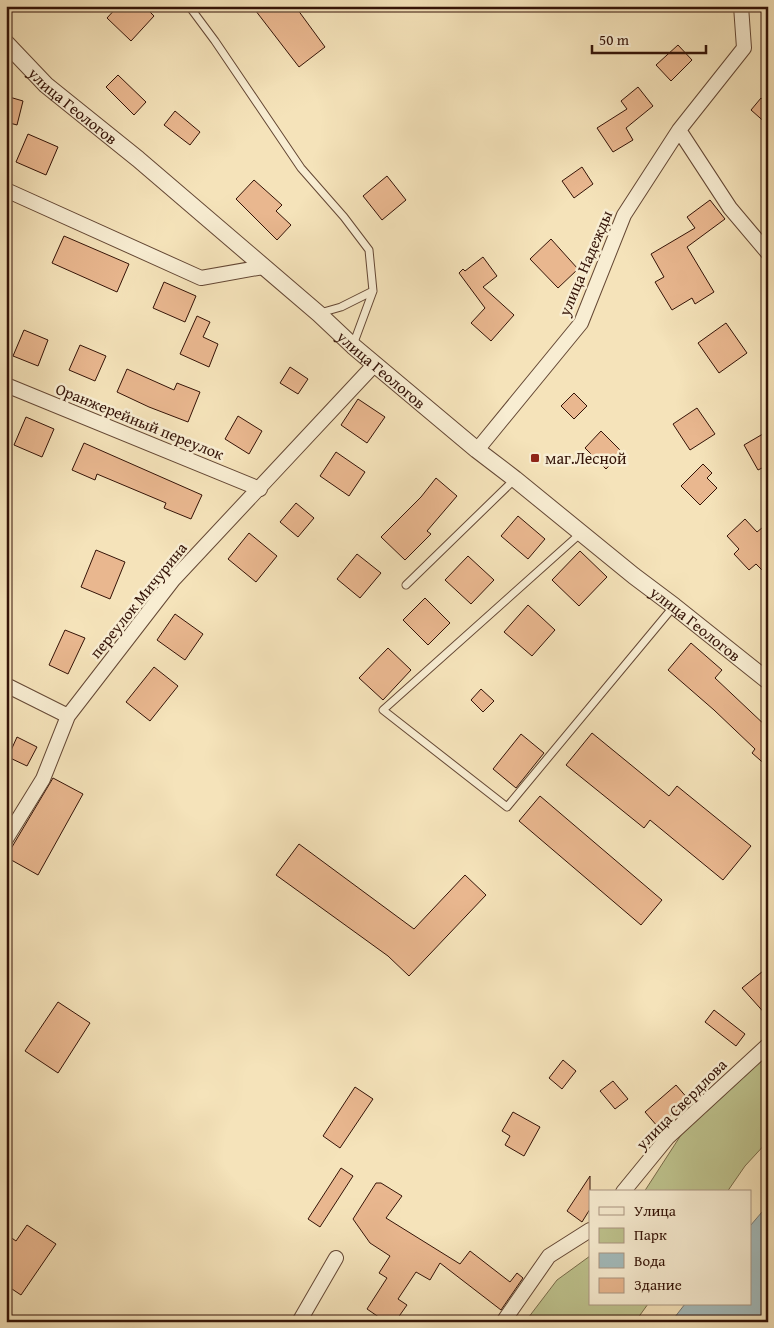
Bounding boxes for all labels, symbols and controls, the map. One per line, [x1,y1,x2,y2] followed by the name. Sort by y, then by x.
[592,22,705,54] scale bar
[599,29,630,50] text: 50 m
[22,61,123,150] street label: улица Геологов
[552,206,618,321] street label: улица Надежды
[331,324,431,414] street label: улица Геологов
[52,376,228,466] street label: Оранжерейный переулок
[545,446,627,470] place label: маг.Лесной
[529,452,541,464] marker: маг.Лесной
[84,536,193,663] street label: переулок Мичурина
[644,579,746,667] street label: улица Геологов
[629,1053,732,1156] street label: улица Свердлова
[589,1190,752,1306] legend
[634,1200,677,1221] text: Улица
[634,1224,667,1245] text: Парк
[634,1250,666,1271] text: Вода
[634,1274,682,1295] text: Здание

